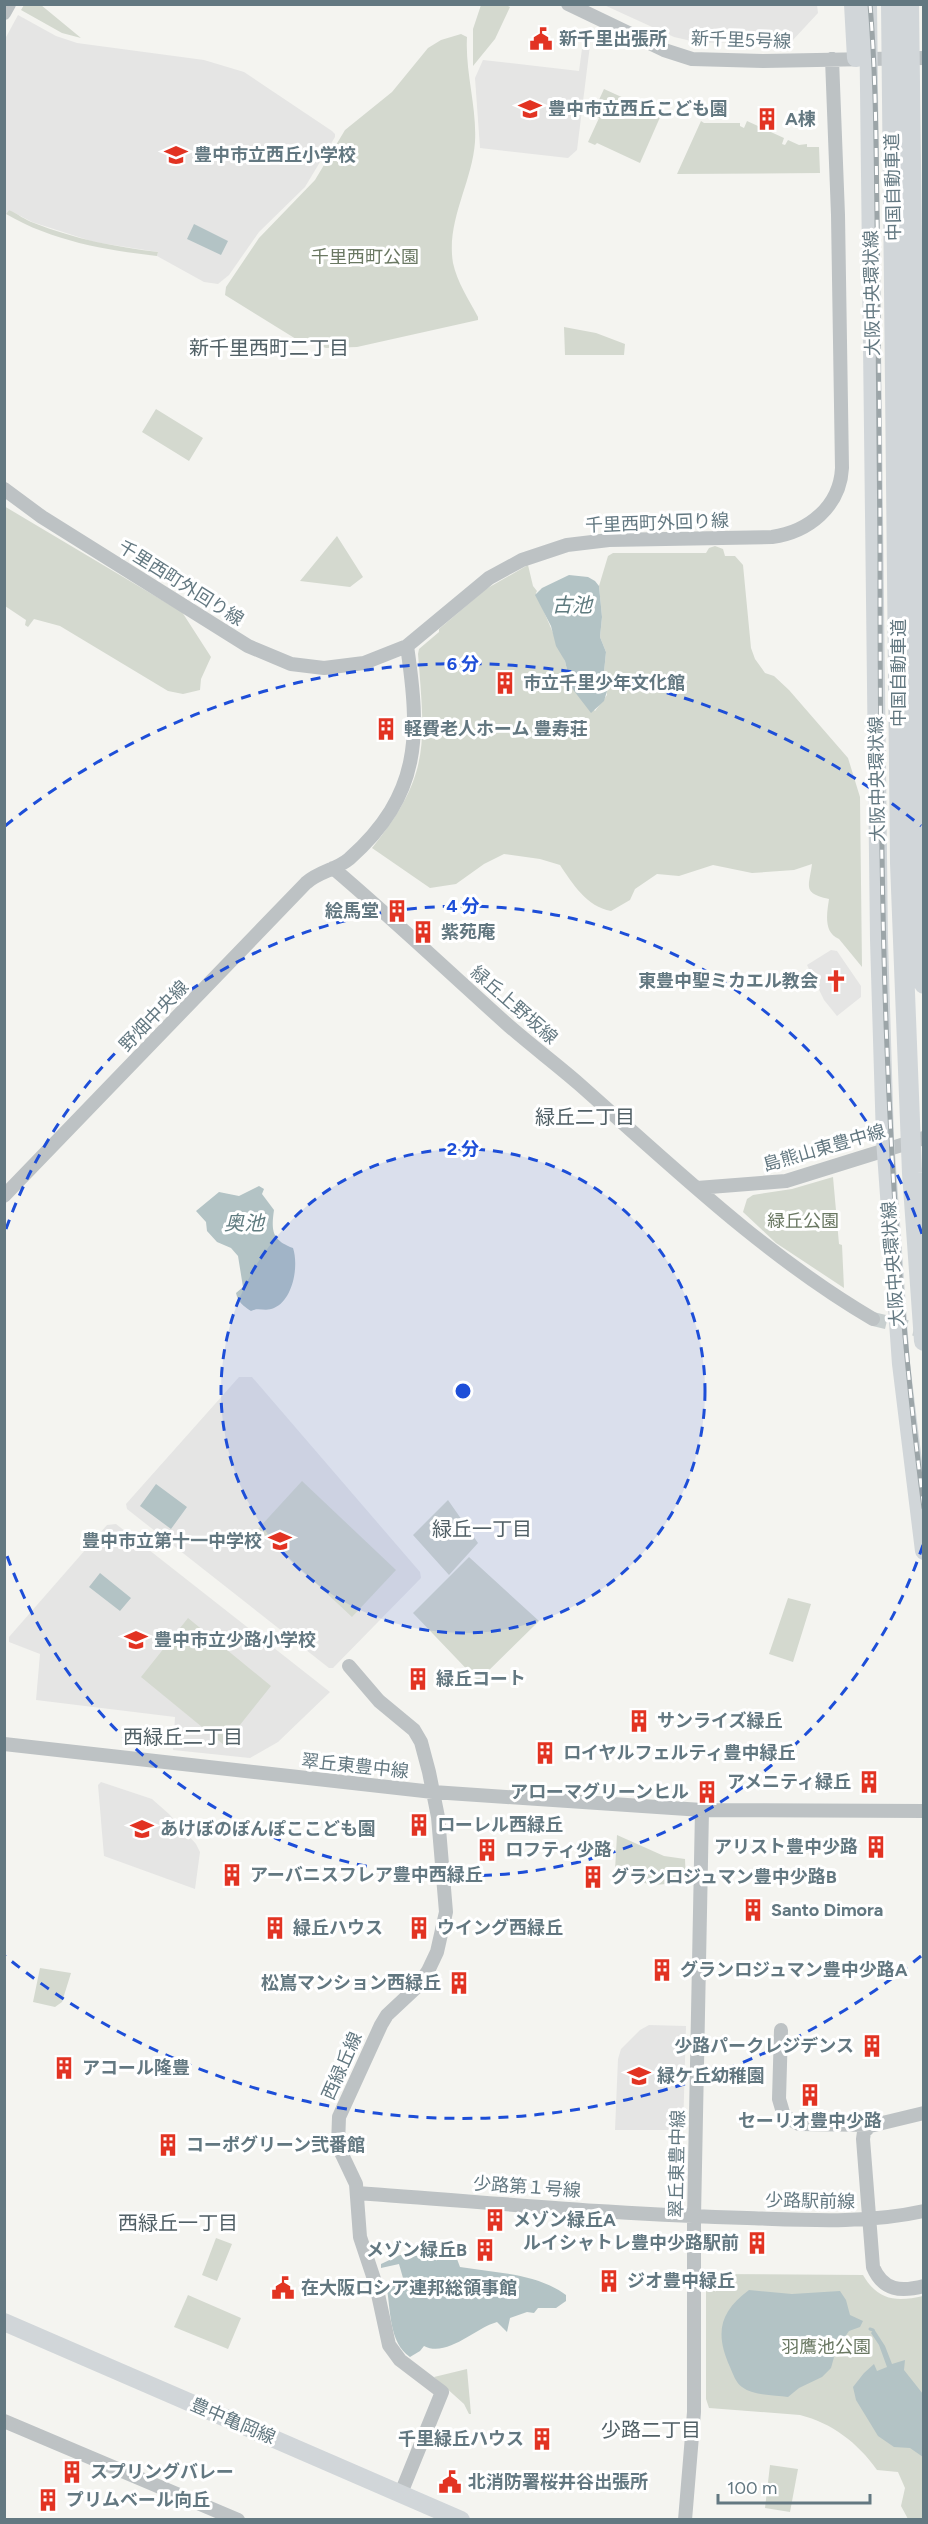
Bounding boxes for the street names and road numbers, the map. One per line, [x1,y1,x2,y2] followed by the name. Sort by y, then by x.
[690,27,792,53] street label: 新千里5号線
[881,133,905,241] street label: 中国自動車道
[860,230,884,356] street label: 大阪中央環状線
[585,509,729,537] street label: 千里西町外回り線
[114,536,248,630] street label: 千里西町外回り線
[888,619,910,727] street label: 中国自動車道
[865,716,889,842] street label: 大阪中央環状線
[466,961,562,1049] street label: 緑丘上野坂線
[115,976,193,1056] street label: 野畑中央線
[760,1120,888,1176] street label: 島熊山東豊中線
[878,1200,908,1328] street label: 大阪中央環状線
[300,1749,410,1783] street label: 翠丘東豊中線
[317,2029,367,2103] street label: 西緑丘線
[665,2110,689,2218] street label: 翠丘東豊中線
[472,2172,582,2202] street label: 少路第１号線
[765,2189,855,2213] street label: 少路駅前線
[187,2393,279,2449] street label: 豊中亀岡線

